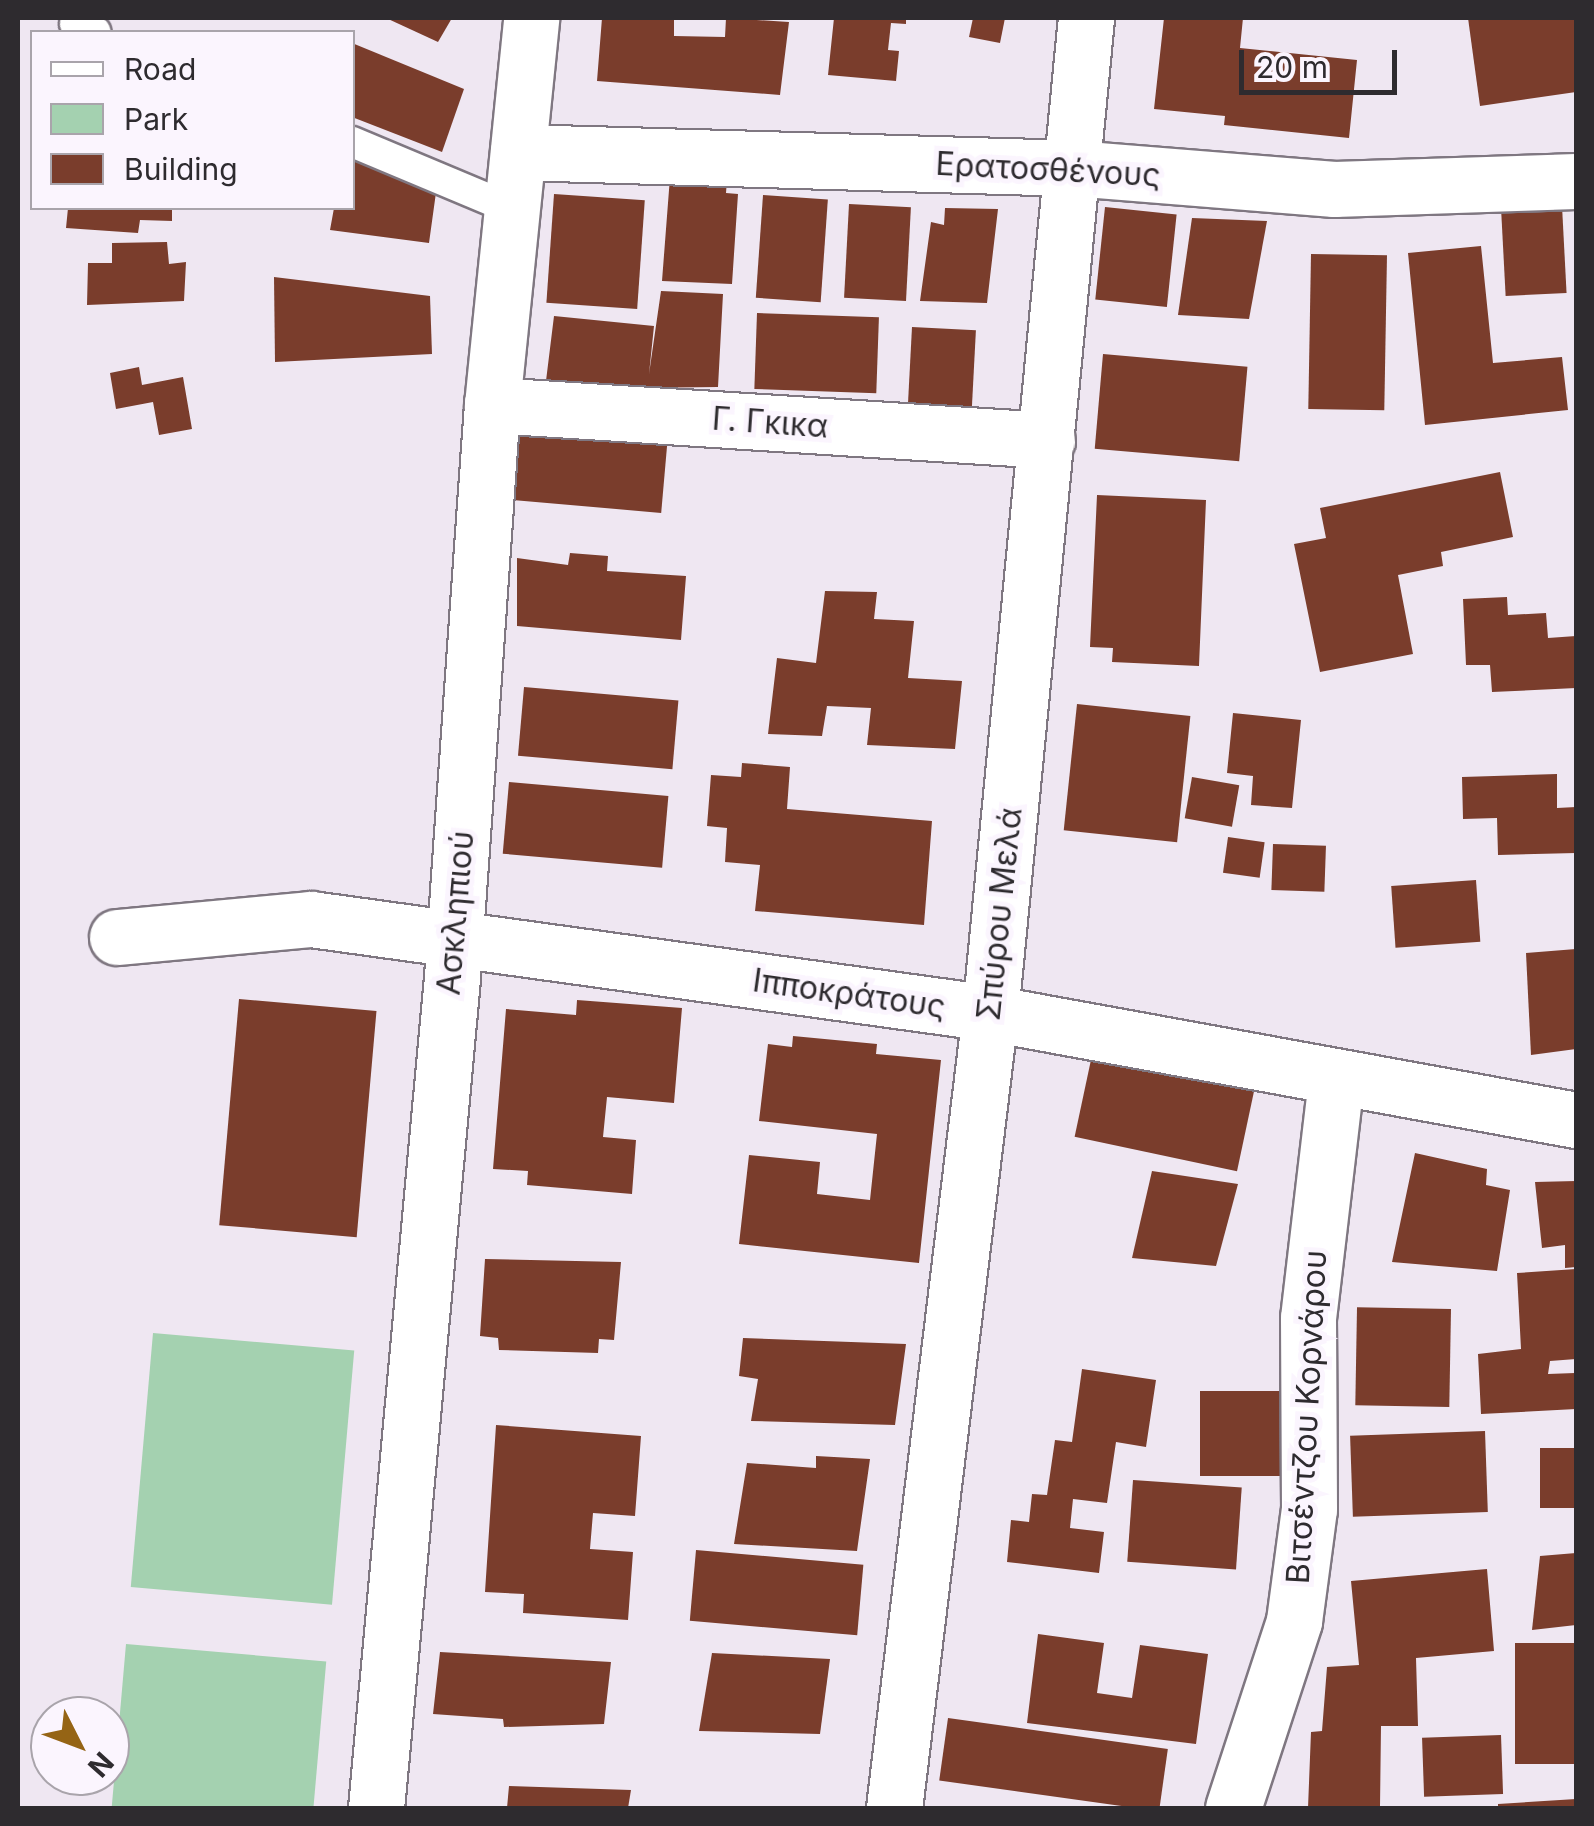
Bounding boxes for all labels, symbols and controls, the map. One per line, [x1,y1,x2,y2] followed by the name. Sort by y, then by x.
[30,30,355,210] legend
[1244,30,1402,92] scale bar
[1256,49,1328,85] text: 20 m
[124,51,196,87] text: Road
[124,101,188,137] text: Park
[935,145,1161,195] street label: Ερατοσθένους
[124,151,238,187] text: Building
[711,400,829,446] street label: Γ. Γκικα
[970,806,1030,1022] street label: Σπύρου Μελά
[430,829,482,997] street label: Ασκληπιού
[750,961,948,1027] street label: Ιπποκράτους
[1279,1249,1335,1585] street label: Βιτσέντζου Κορνάρου
[30,1696,130,1796] north arrow
[81,1745,121,1784] text: N

